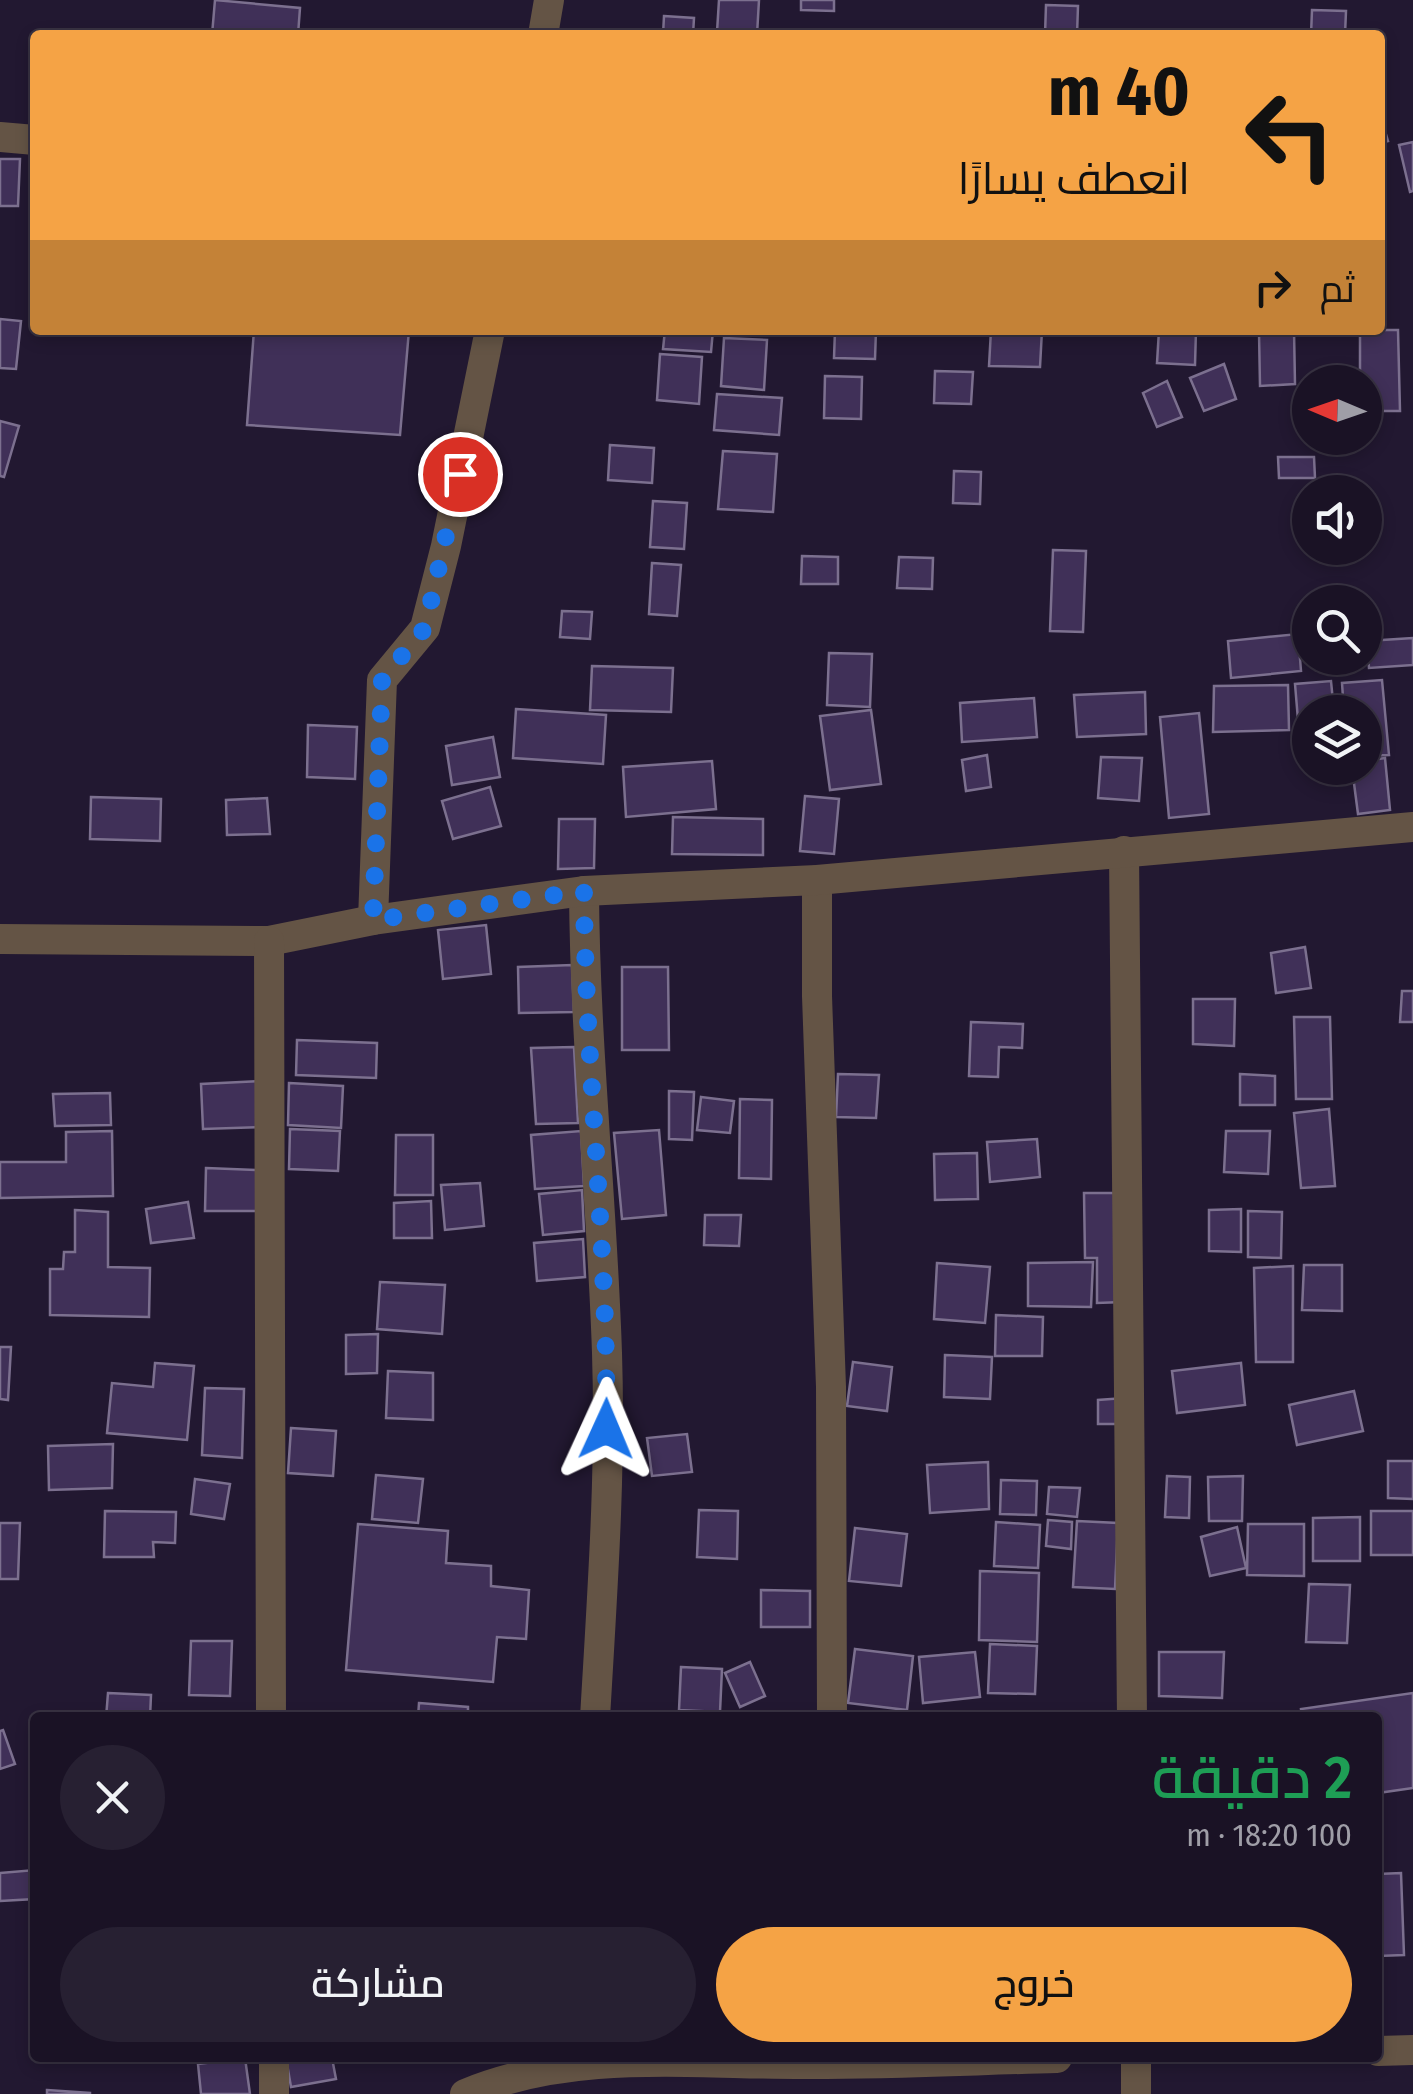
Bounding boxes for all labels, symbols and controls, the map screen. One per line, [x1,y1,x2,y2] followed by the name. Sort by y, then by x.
[1048,50,1190,134] text: 40 m
[1225,70,1355,200] icon: left
[958,152,1190,206] text: انعطف يسارًا
[1245,260,1300,315] icon: right
[1320,266,1355,312] text: ثم
[1292,365,1382,455] north arrow
[1292,365,1382,785] map controls
[418,432,503,517] pin
[433,447,488,502] icon: arrive
[1292,475,1382,565] button: sound
[1292,585,1382,675] button: search
[1292,695,1382,785] button: layers
[554,1377,658,1481] position arrow
[1152,1742,1352,1814] text: 2 دقيقة
[60,1745,165,1850] button: close
[1186,1816,1352,1854] text: 100 m · 18:20
[60,1927,696,2042] button: مشاركة
[716,1927,1352,2042] button: خروج

